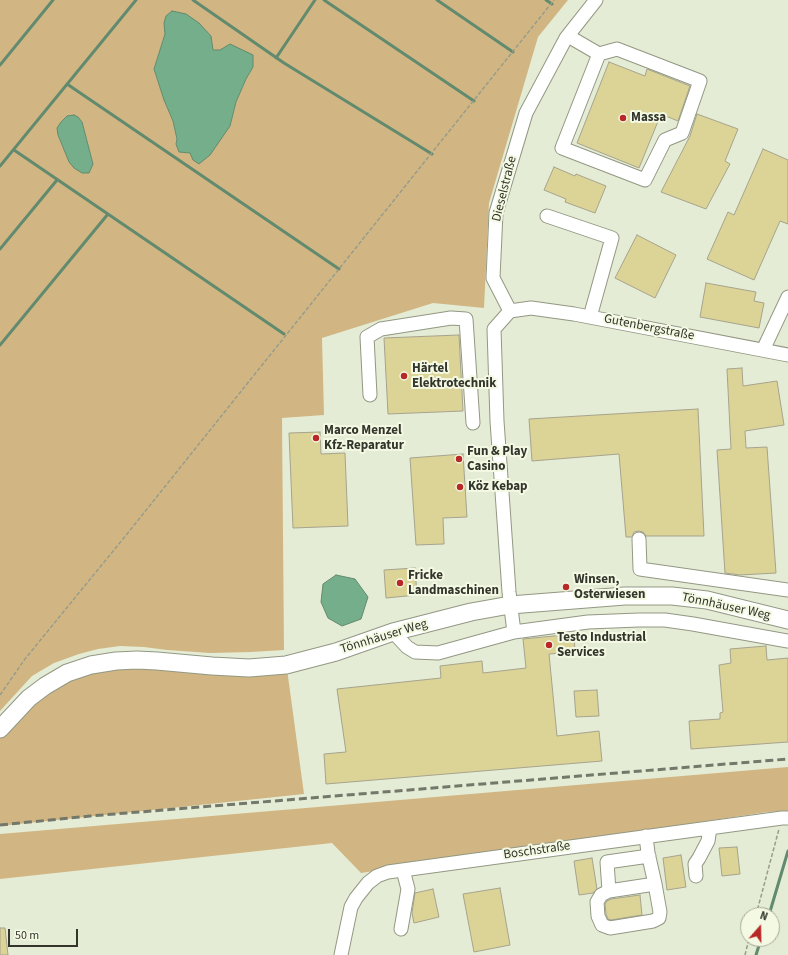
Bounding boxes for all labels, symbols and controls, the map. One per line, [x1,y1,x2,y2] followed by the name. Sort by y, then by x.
[631,110,666,126] place label: Massa
[618,113,628,123] marker: Massa
[489,155,521,223] street label: Dieselstraße
[602,312,696,344] street label: Gutenbergstraße
[412,361,496,392] place label: Härtel Elektrotechnik
[399,371,409,381] marker: Härtel Elektrotechnik
[324,423,404,454] place label: Marco Menzel Kfz-Reparatur
[311,433,321,443] marker: Marco Menzel Kfz-Reparatur
[467,444,527,475] place label: Fun & Play Casino
[454,454,464,464] marker: Fun & Play Casino
[468,479,527,495] place label: Köz Kebap
[455,482,465,492] marker: Köz Kebap
[408,568,499,599] place label: Fricke Landmaschinen
[574,572,645,603] place label: Winsen, Osterwiesen
[395,578,405,588] marker: Fricke Landmaschinen
[561,582,571,592] marker: Winsen, Osterwiesen
[680,590,772,624] street label: Tönnhäuser Weg
[339,616,429,658] street label: Tönnhäuser Weg
[557,630,646,661] place label: Testo Industrial Services
[544,640,554,650] marker: Testo Industrial Services
[503,839,571,863] street label: Boschstraße
[740,907,780,947] north arrow
[758,908,770,924] text: N
[10,921,80,947] scale bar
[15,927,39,944] text: 50 m

